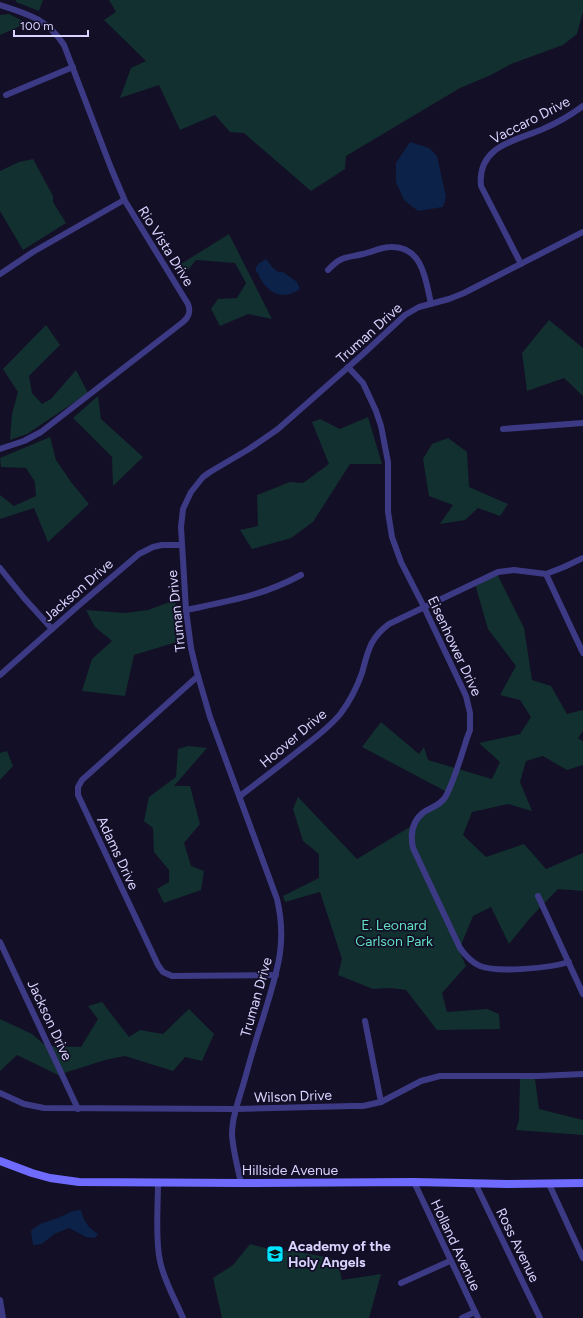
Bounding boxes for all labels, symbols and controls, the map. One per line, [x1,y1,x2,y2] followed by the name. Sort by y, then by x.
[14,12,88,38] scale bar
[20,19,54,33] text: 100 m
[487,93,573,148] street label: Vaccaro Drive
[134,203,197,290] street label: Rio Vista Drive
[333,299,406,367] street label: Truman Drive
[40,555,117,625] street label: Jackson Drive
[164,569,189,653] street label: Truman Drive
[424,594,485,699] street label: Eisenhower Drive
[256,705,330,771] street label: Hoover Drive
[93,814,142,893] street label: Adams Drive
[355,917,433,950] park label: E. Leonard Carlson Park
[237,955,276,1039] street label: Truman Drive
[23,977,76,1064] street label: Jackson Drive
[254,1087,333,1106] street label: Wilson Drive
[242,1162,339,1179] street label: Hillside Avenue
[427,1197,484,1294] street label: Holland Avenue
[492,1205,543,1286] street label: Ross Avenue
[288,1238,391,1271] place label: Academy of the Holy Angels
[265,1244,285,1264] school or university icon: Academy of the Holy Angels

